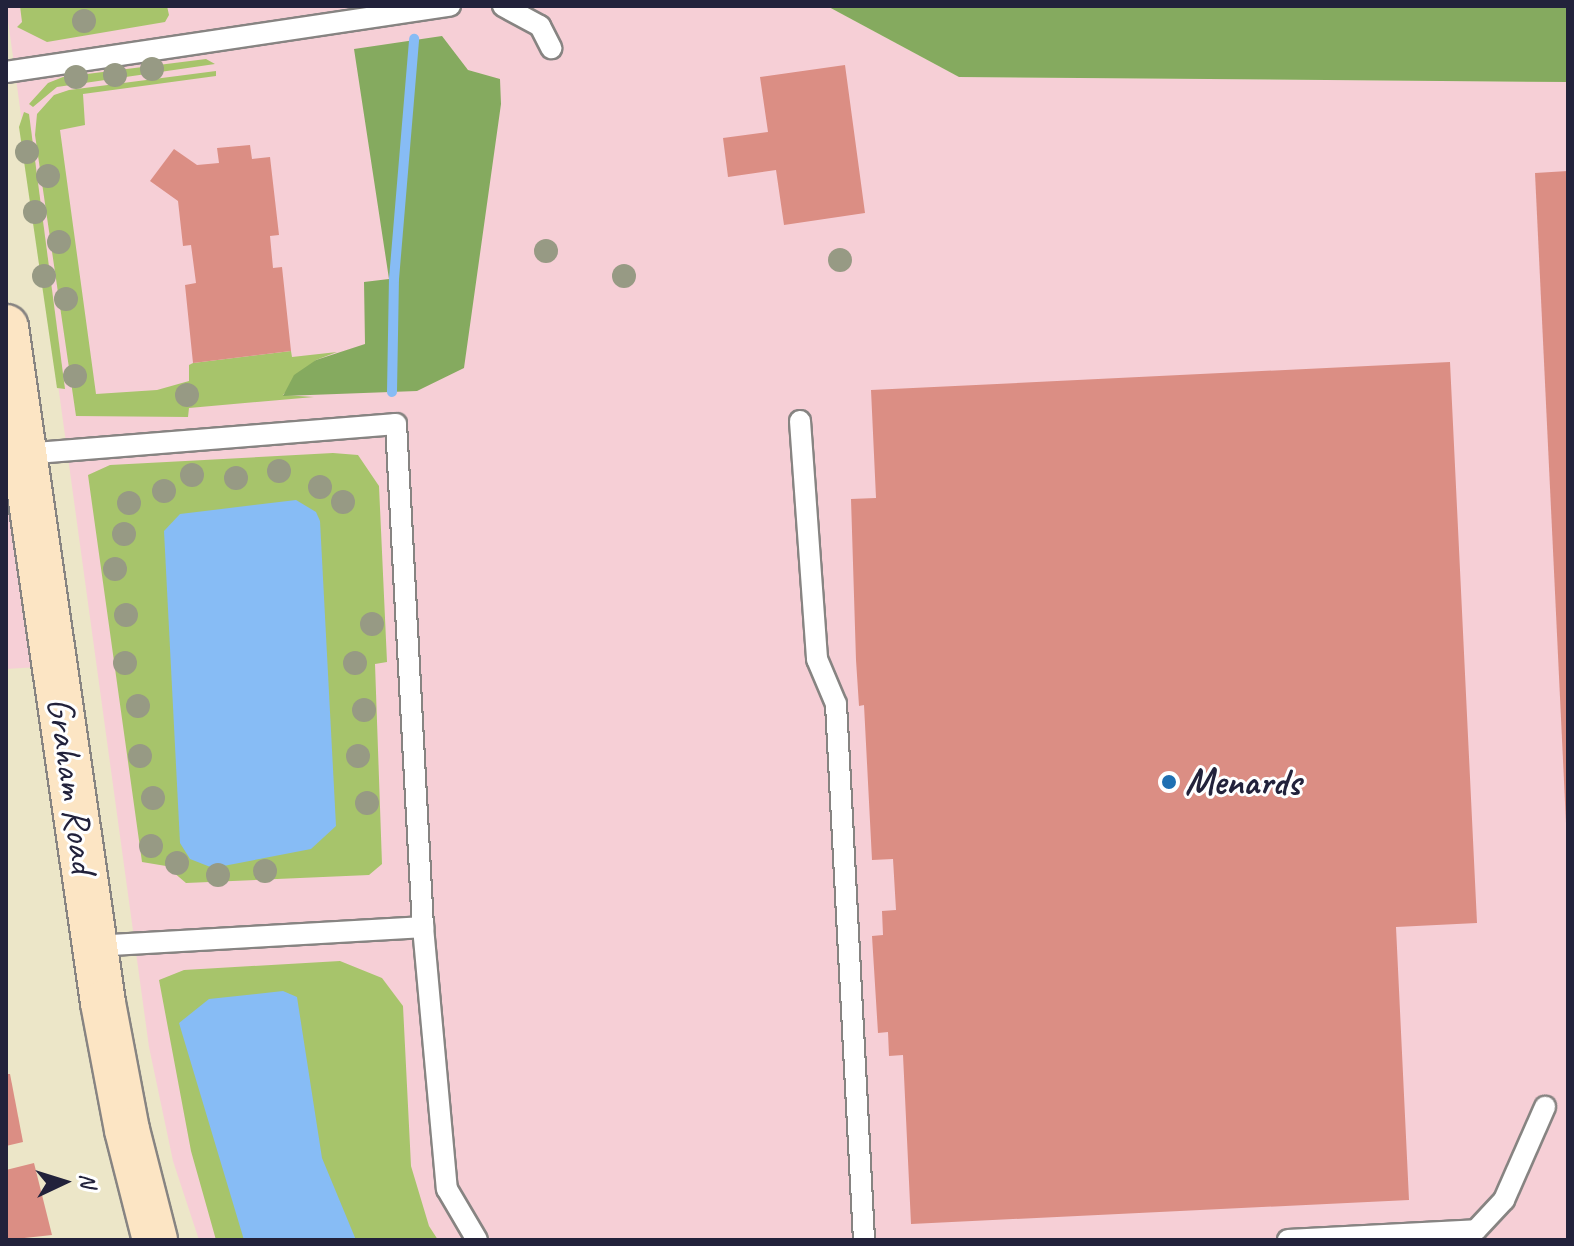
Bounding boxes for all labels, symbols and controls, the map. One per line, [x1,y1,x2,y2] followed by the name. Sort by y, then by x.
[37,695,107,875] street label: Graham Road
[1185,759,1301,805] place label: Menards
[1160,773,1178,791] marker: Menards
[24,1142,104,1222] north arrow
[74,1173,102,1188] text: N

